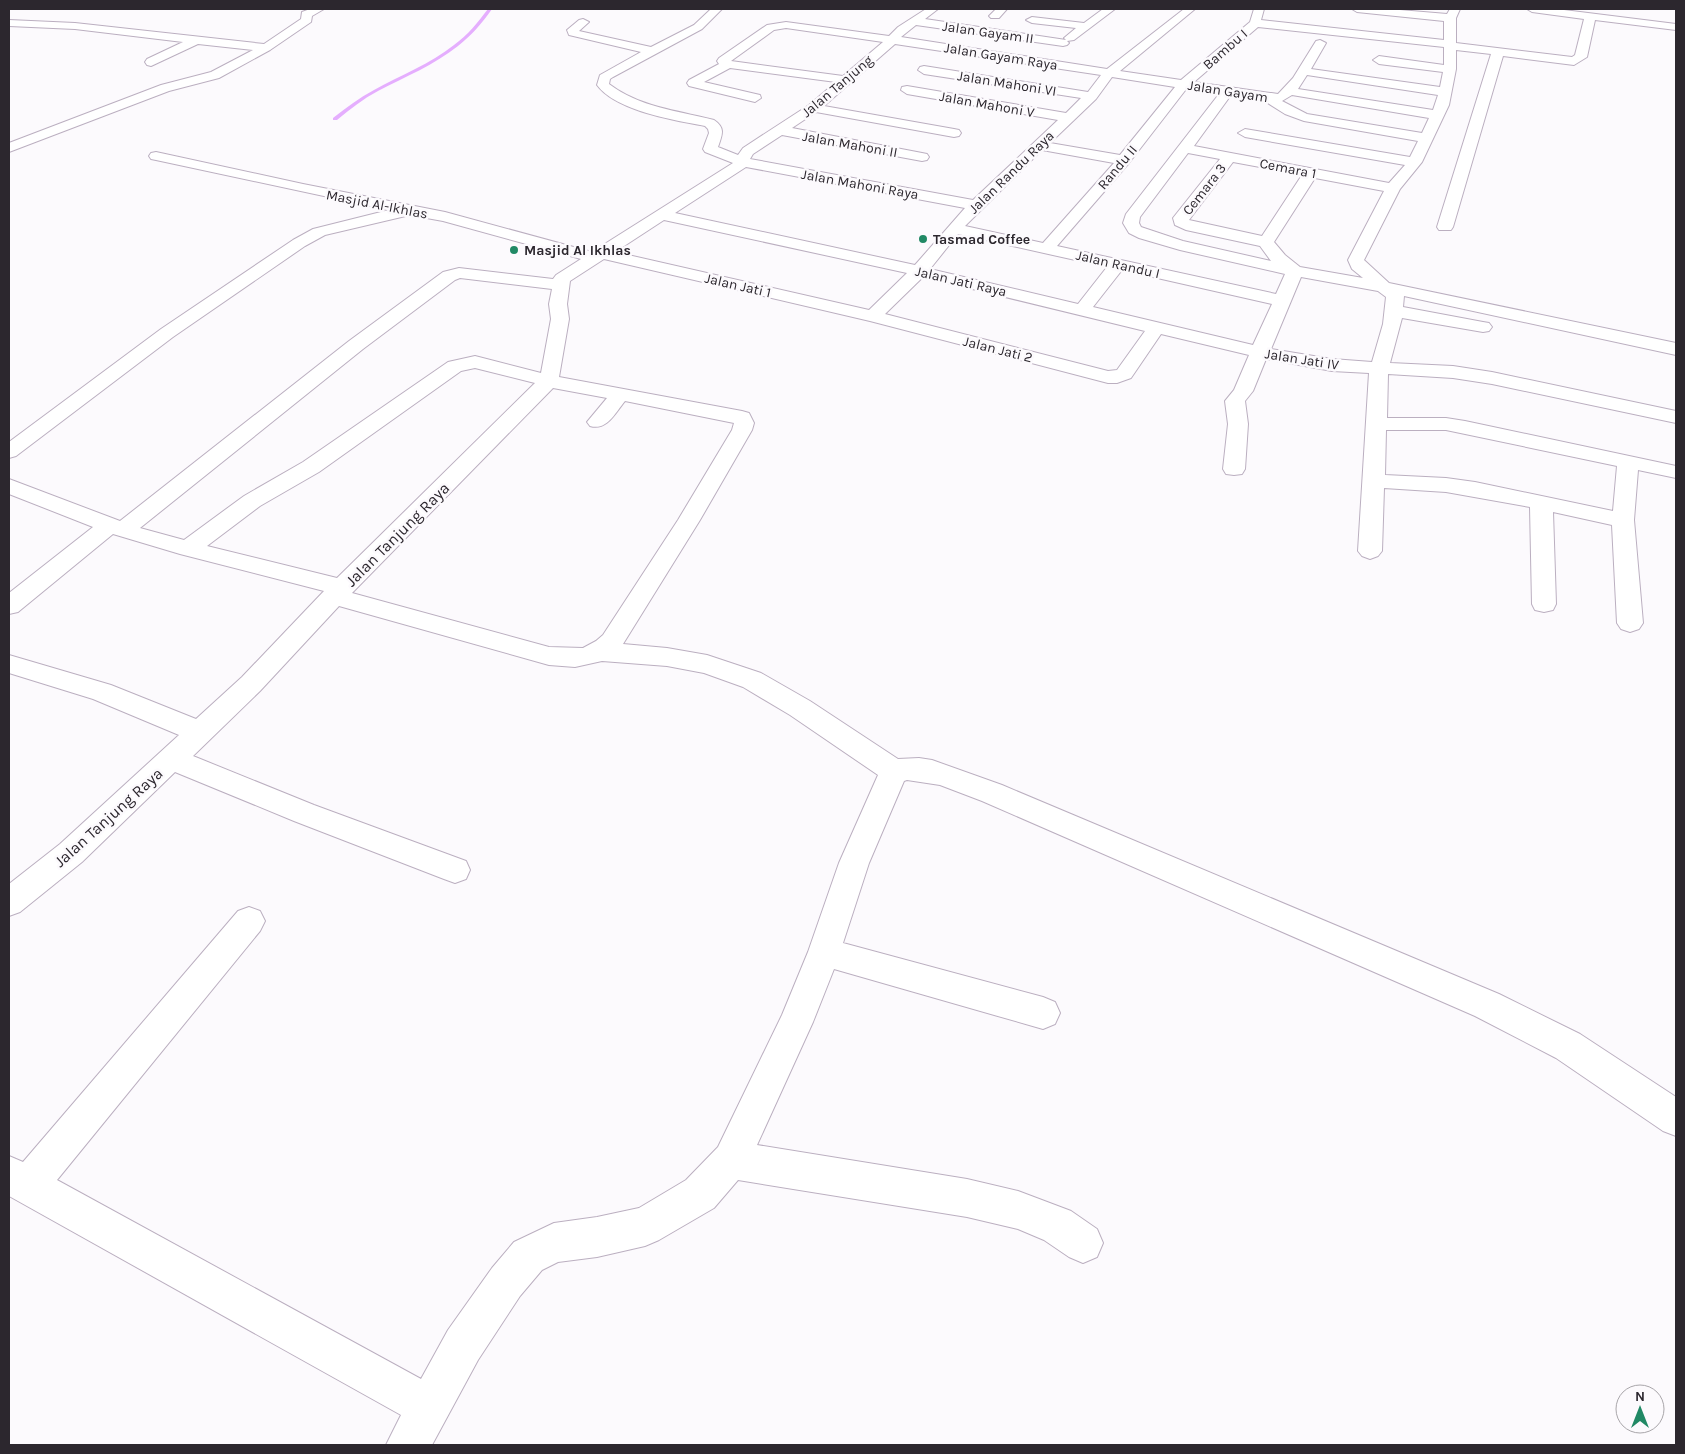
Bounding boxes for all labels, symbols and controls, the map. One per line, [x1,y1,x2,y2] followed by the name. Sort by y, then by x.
[941,18,1035,47] street label: Jalan Gayam II
[1200,25,1251,73] street label: Bambu I
[943,39,1059,74] street label: Jalan Gayam Raya
[798,52,877,121] street label: Jalan Tanjung
[956,67,1058,100] street label: Jalan Mahoni VI
[1187,77,1269,106] street label: Jalan Gayam
[938,88,1036,121] street label: Jalan Mahoni V
[965,127,1058,217] street label: Jalan Randu Raya
[801,128,899,161] street label: Jalan Mahoni II
[1094,142,1141,193] street label: Randu II
[1258,155,1318,182] street label: Cemara 1
[1179,160,1230,219] street label: Cemara 3
[800,166,920,203] street label: Jalan Mahoni Raya
[325,186,429,223] street label: Masjid Al-Ikhlas
[933,231,1030,248] place label: Tasmad Coffee
[917,233,929,245] marker: Tasmad Coffee
[524,242,631,259] place label: Masjid Al Ikhlas
[508,244,520,256] marker: Masjid Al Ikhlas
[1074,247,1161,282] street label: Jalan Randu I
[913,263,1008,300] street label: Jalan Jati Raya
[703,270,773,301] street label: Jalan Jati 1
[961,333,1034,366] street label: Jalan Jati 2
[1264,345,1340,374] street label: Jalan Jati IV
[341,478,453,590] street label: Jalan Tanjung Raya
[50,764,166,871] street label: Jalan Tanjung Raya
[1615,1384,1665,1434] north arrow
[1635,1388,1645,1405] text: N

